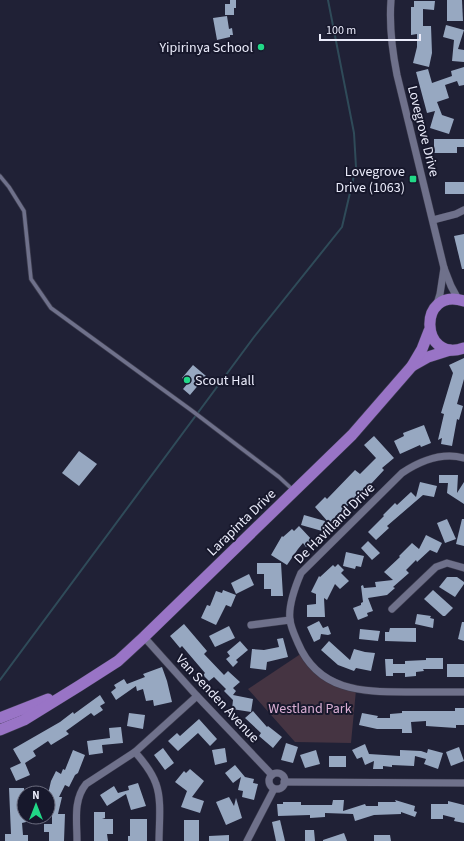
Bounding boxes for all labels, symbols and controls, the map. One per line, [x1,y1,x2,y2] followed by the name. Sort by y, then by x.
[320,16,420,42] scale bar
[326,22,356,39] text: 100 m
[158,38,253,58] place label: Yipirinya School
[256,42,266,52] marker: Yipirinya School
[402,84,444,179] street label: Lovegrove Drive
[336,162,405,198] place label: Lovegrove Drive (1063)
[408,174,418,184] marker: Lovegrove Drive (1063)
[195,371,255,391] place label: Scout Hall
[182,375,192,385] marker: Scout Hall
[290,479,380,569] street label: De Havilland Drive
[203,485,281,561] street label: Larapinta Drive
[171,650,264,748] street label: Van Senden Avenue
[268,699,352,719] park label: Westland Park
[16,785,56,825] north arrow
[32,788,40,803] text: N

